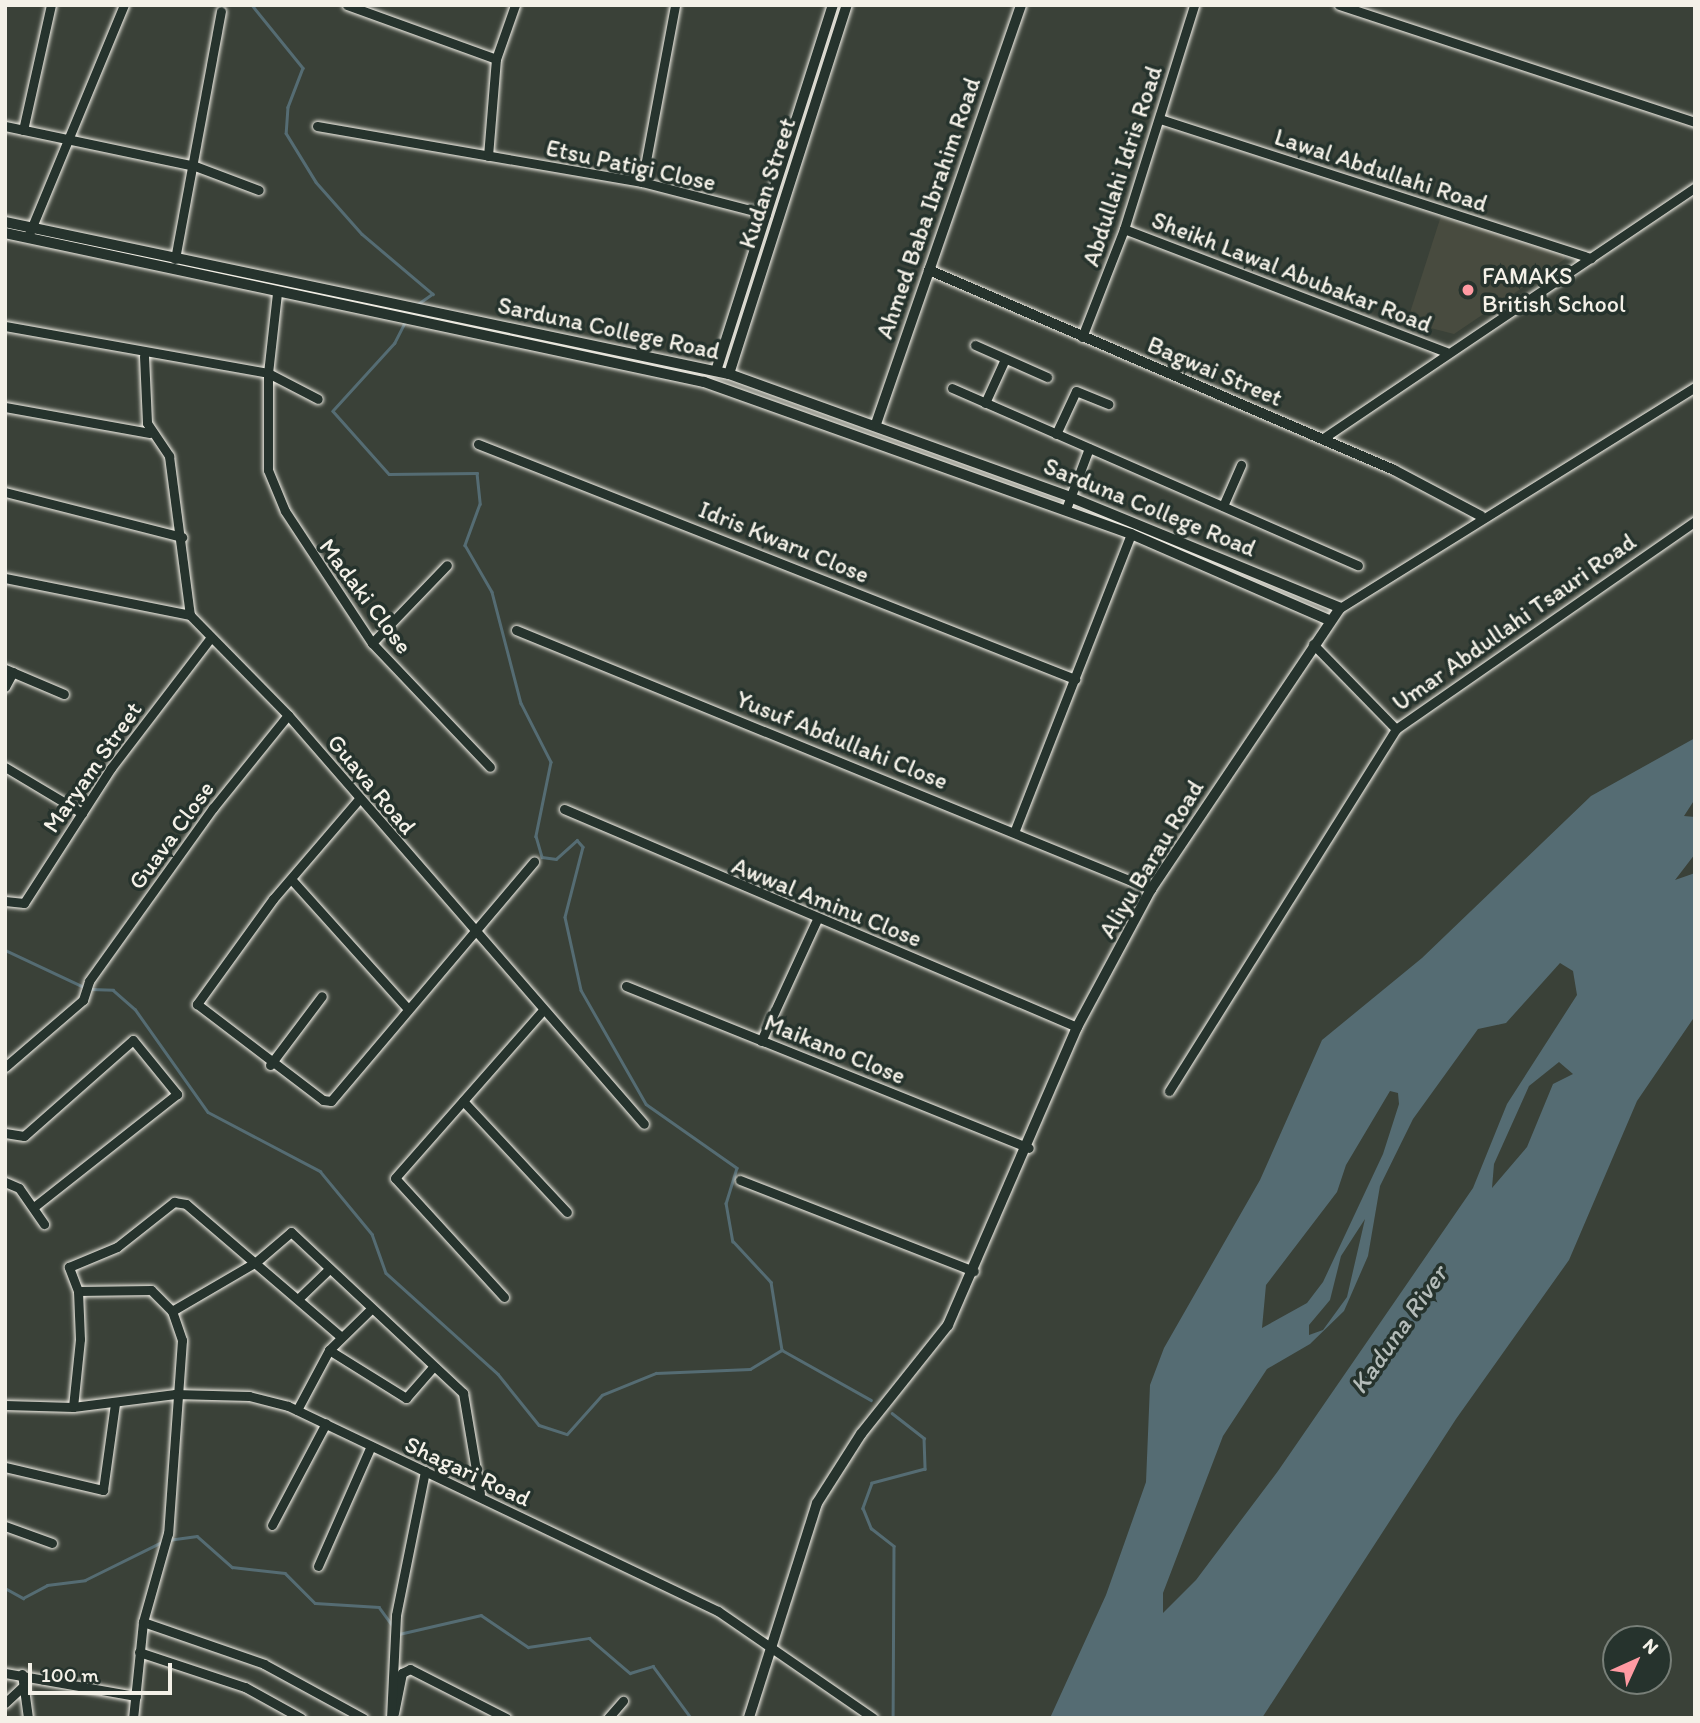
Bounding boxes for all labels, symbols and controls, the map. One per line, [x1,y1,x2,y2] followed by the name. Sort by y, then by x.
[1076,62,1168,270] street label: Abdullahi Idris Road
[870,74,986,342] street label: Ahmed Baba Ibrahim Road
[732,114,802,252] street label: Kudan Street
[1272,122,1490,218] street label: Lawal Abdullahi Road
[544,133,718,197] street label: Etsu Patigi Close
[1149,205,1435,339] street label: Sheikh Lawal Abubakar Road
[1482,262,1626,318] place label: FAMAKS British School
[1460,282,1476,298] marker: FAMAKS British School
[495,290,723,366] street label: Sarduna College Road
[1143,330,1287,412] street label: Bagwai Street
[1040,451,1260,563] street label: Sarduna College Road
[694,495,874,589] street label: Idris Kwaru Close
[1389,528,1639,716] street label: Umar Abdullahi Tsauri Road
[313,533,419,659] street label: Madaki Close
[733,685,951,795] street label: Yusuf Abdullahi Close
[36,696,148,838] street label: Maryam Street
[322,728,422,840] street label: Guava Road
[122,775,220,895] street label: Guava Close
[1093,775,1209,943] street label: Aliyu Barau Road
[728,851,926,953] street label: Awwal Aminu Close
[760,1008,910,1090] street label: Maikano Close
[1344,1260,1454,1400] water label: Kaduna River
[400,1429,536,1513] street label: Shagari Road
[1602,1625,1672,1695] north arrow
[1638,1634,1663,1659] text: N
[32,1650,175,1694] scale bar
[41,1662,99,1687] text: 100 m

